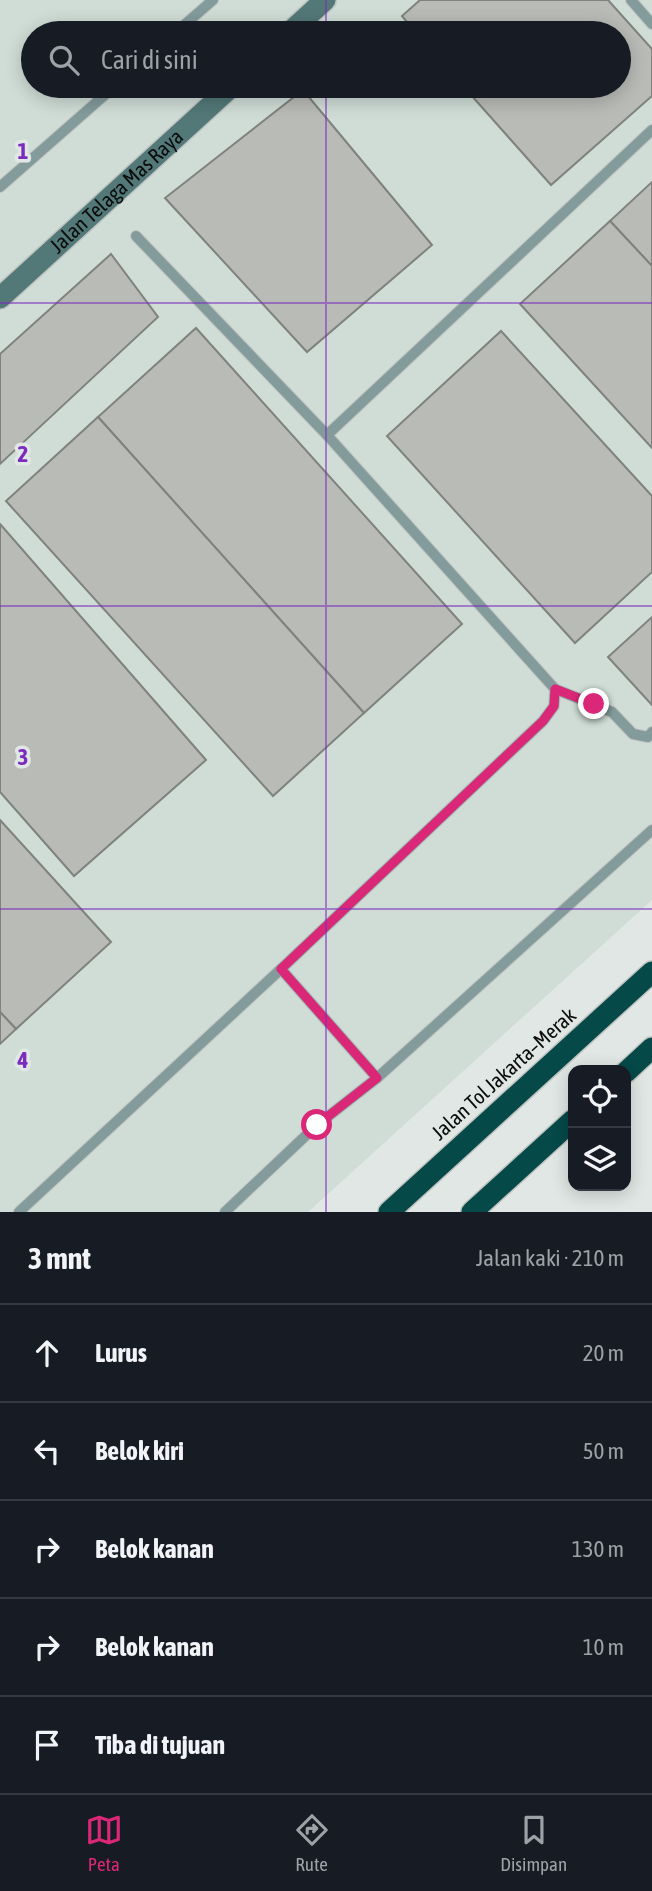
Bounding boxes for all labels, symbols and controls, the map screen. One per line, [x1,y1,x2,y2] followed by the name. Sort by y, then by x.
[21,21,631,98] search box
[45,41,83,79] icon: search
[101,45,198,75] text: Cari di sini
[44,124,187,257] street label: Jalan Telaga Mas Raya
[18,138,29,164] text: 1
[18,441,28,467] text: 2
[578,688,609,719] route end
[18,744,28,770] text: 3
[426,1002,580,1144] street label: Jalan Tol Jakarta–Merak
[17,1047,29,1073] text: 4
[568,1065,631,1191] map controls
[568,1065,631,1128] button: locate
[301,1109,332,1140] route start
[568,1128,631,1191] button: layers
[28,1241,91,1275] text: 3 mnt
[476,1245,624,1271] text: Jalan kaki · 210 m
[28,1334,66,1372] icon: ahead
[95,1338,147,1368] text: Lurus
[583,1340,624,1366] text: 20 m
[28,1432,66,1470] icon: left
[95,1436,184,1466] text: Belok kiri
[583,1438,624,1464] text: 50 m
[28,1530,66,1568] icon: right
[95,1534,214,1564] text: Belok kanan
[572,1536,624,1562] text: 130 m
[28,1628,66,1666] icon: right
[95,1632,214,1662] text: Belok kanan
[583,1634,624,1660] text: 10 m
[28,1726,66,1764] icon: arrive
[95,1730,225,1760] text: Tiba di tujuan
[85,1811,123,1875] tab: Peta
[293,1811,331,1875] tab: Rute
[500,1811,567,1875] tab: Disimpan

